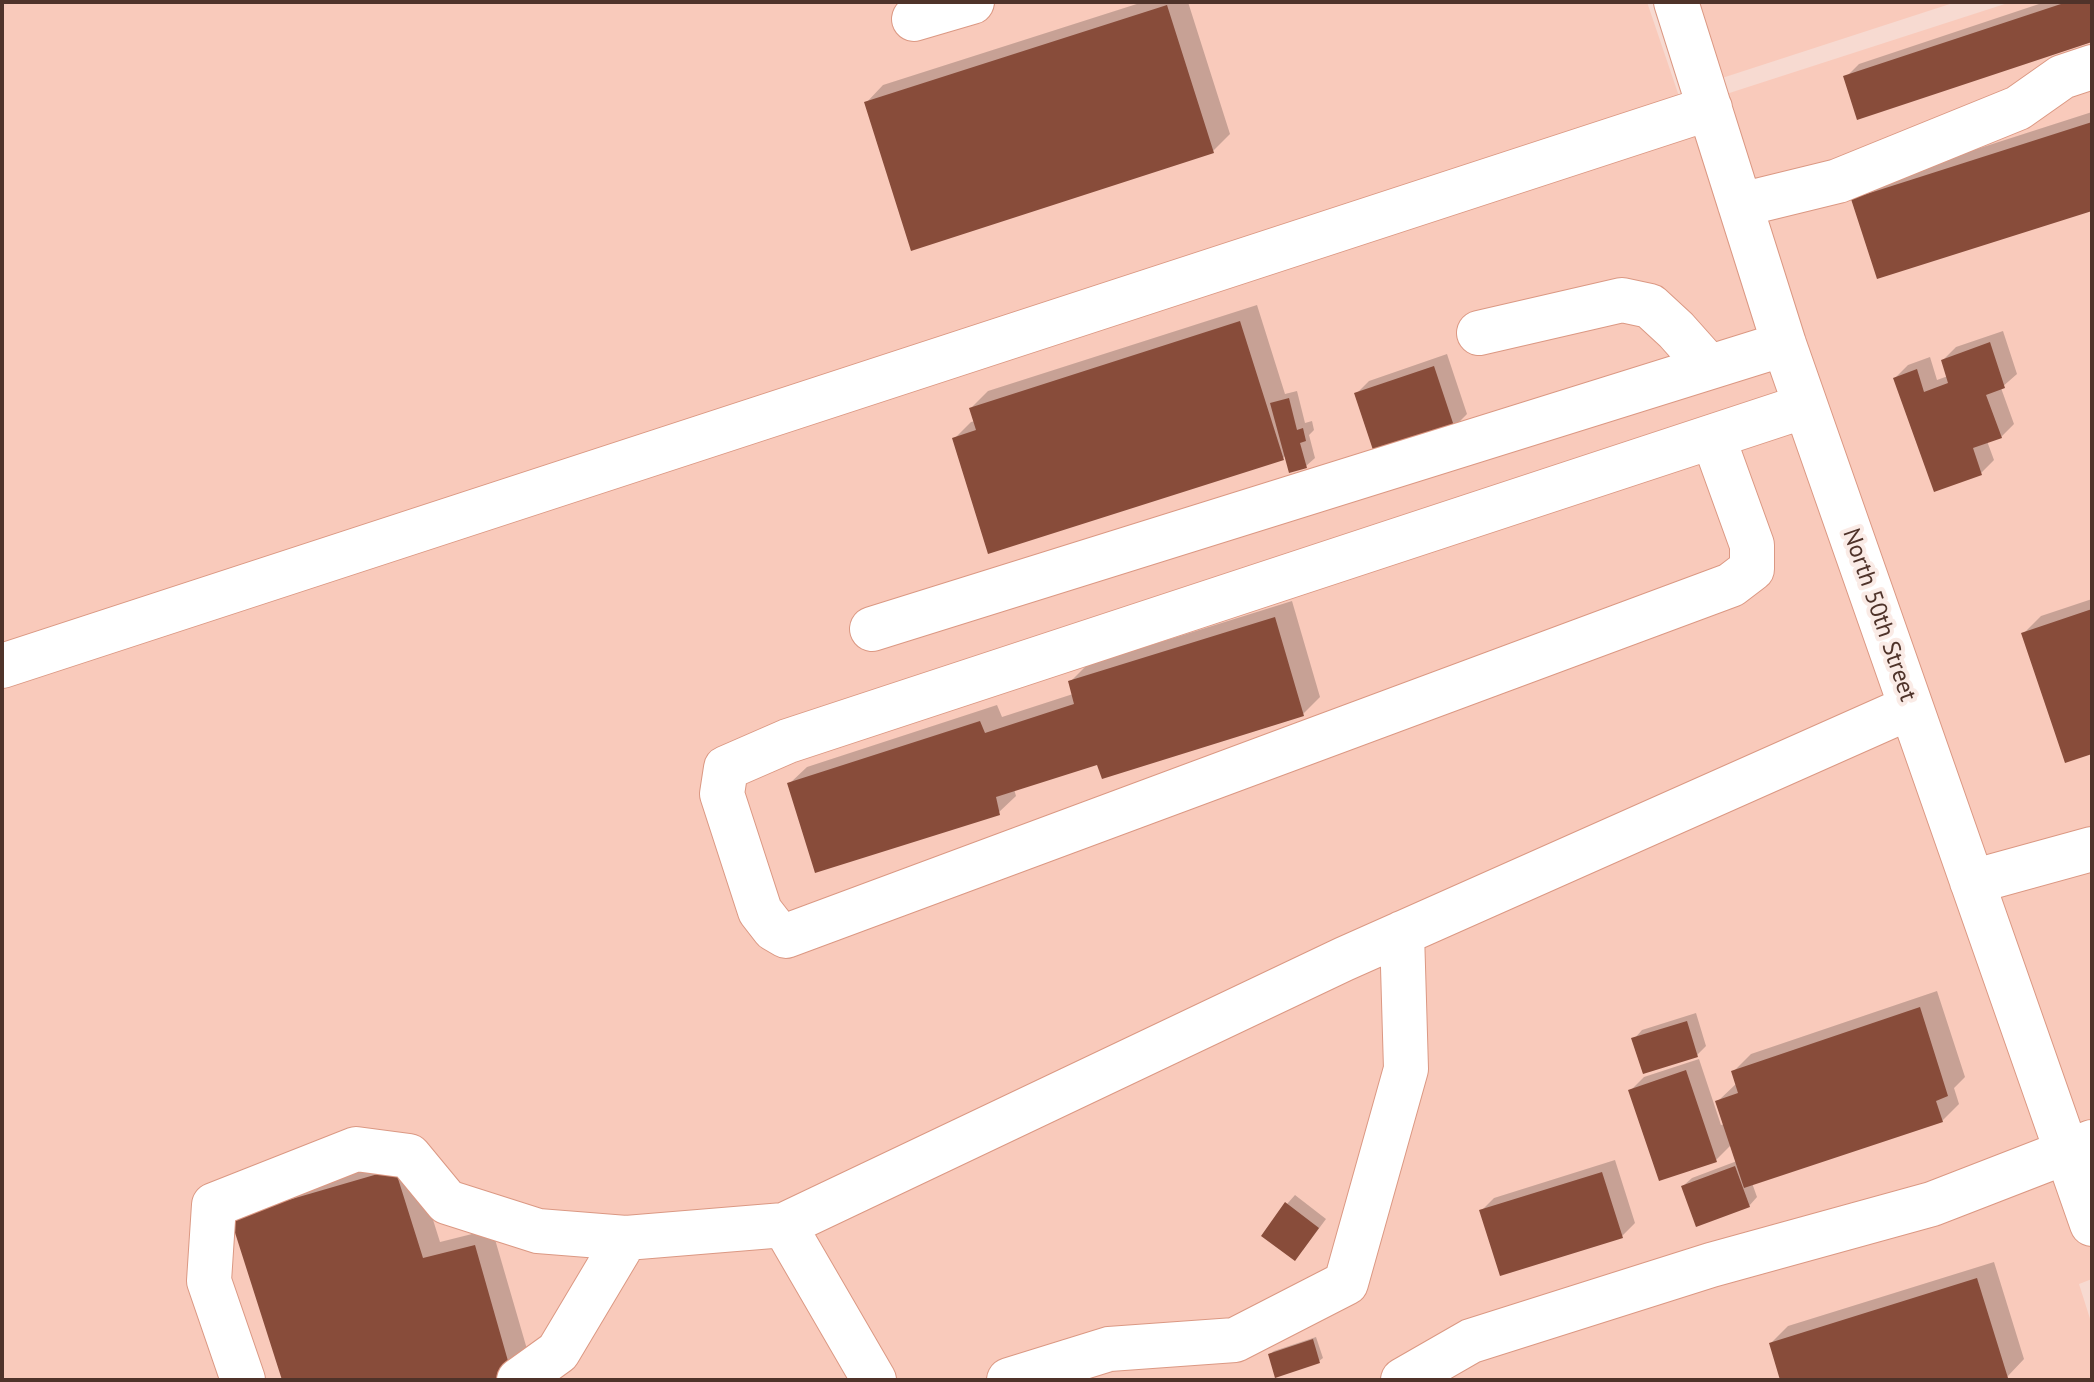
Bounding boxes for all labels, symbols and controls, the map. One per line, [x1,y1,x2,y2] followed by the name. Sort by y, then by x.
[1836,525,1922,705] street label: North 50th Street

